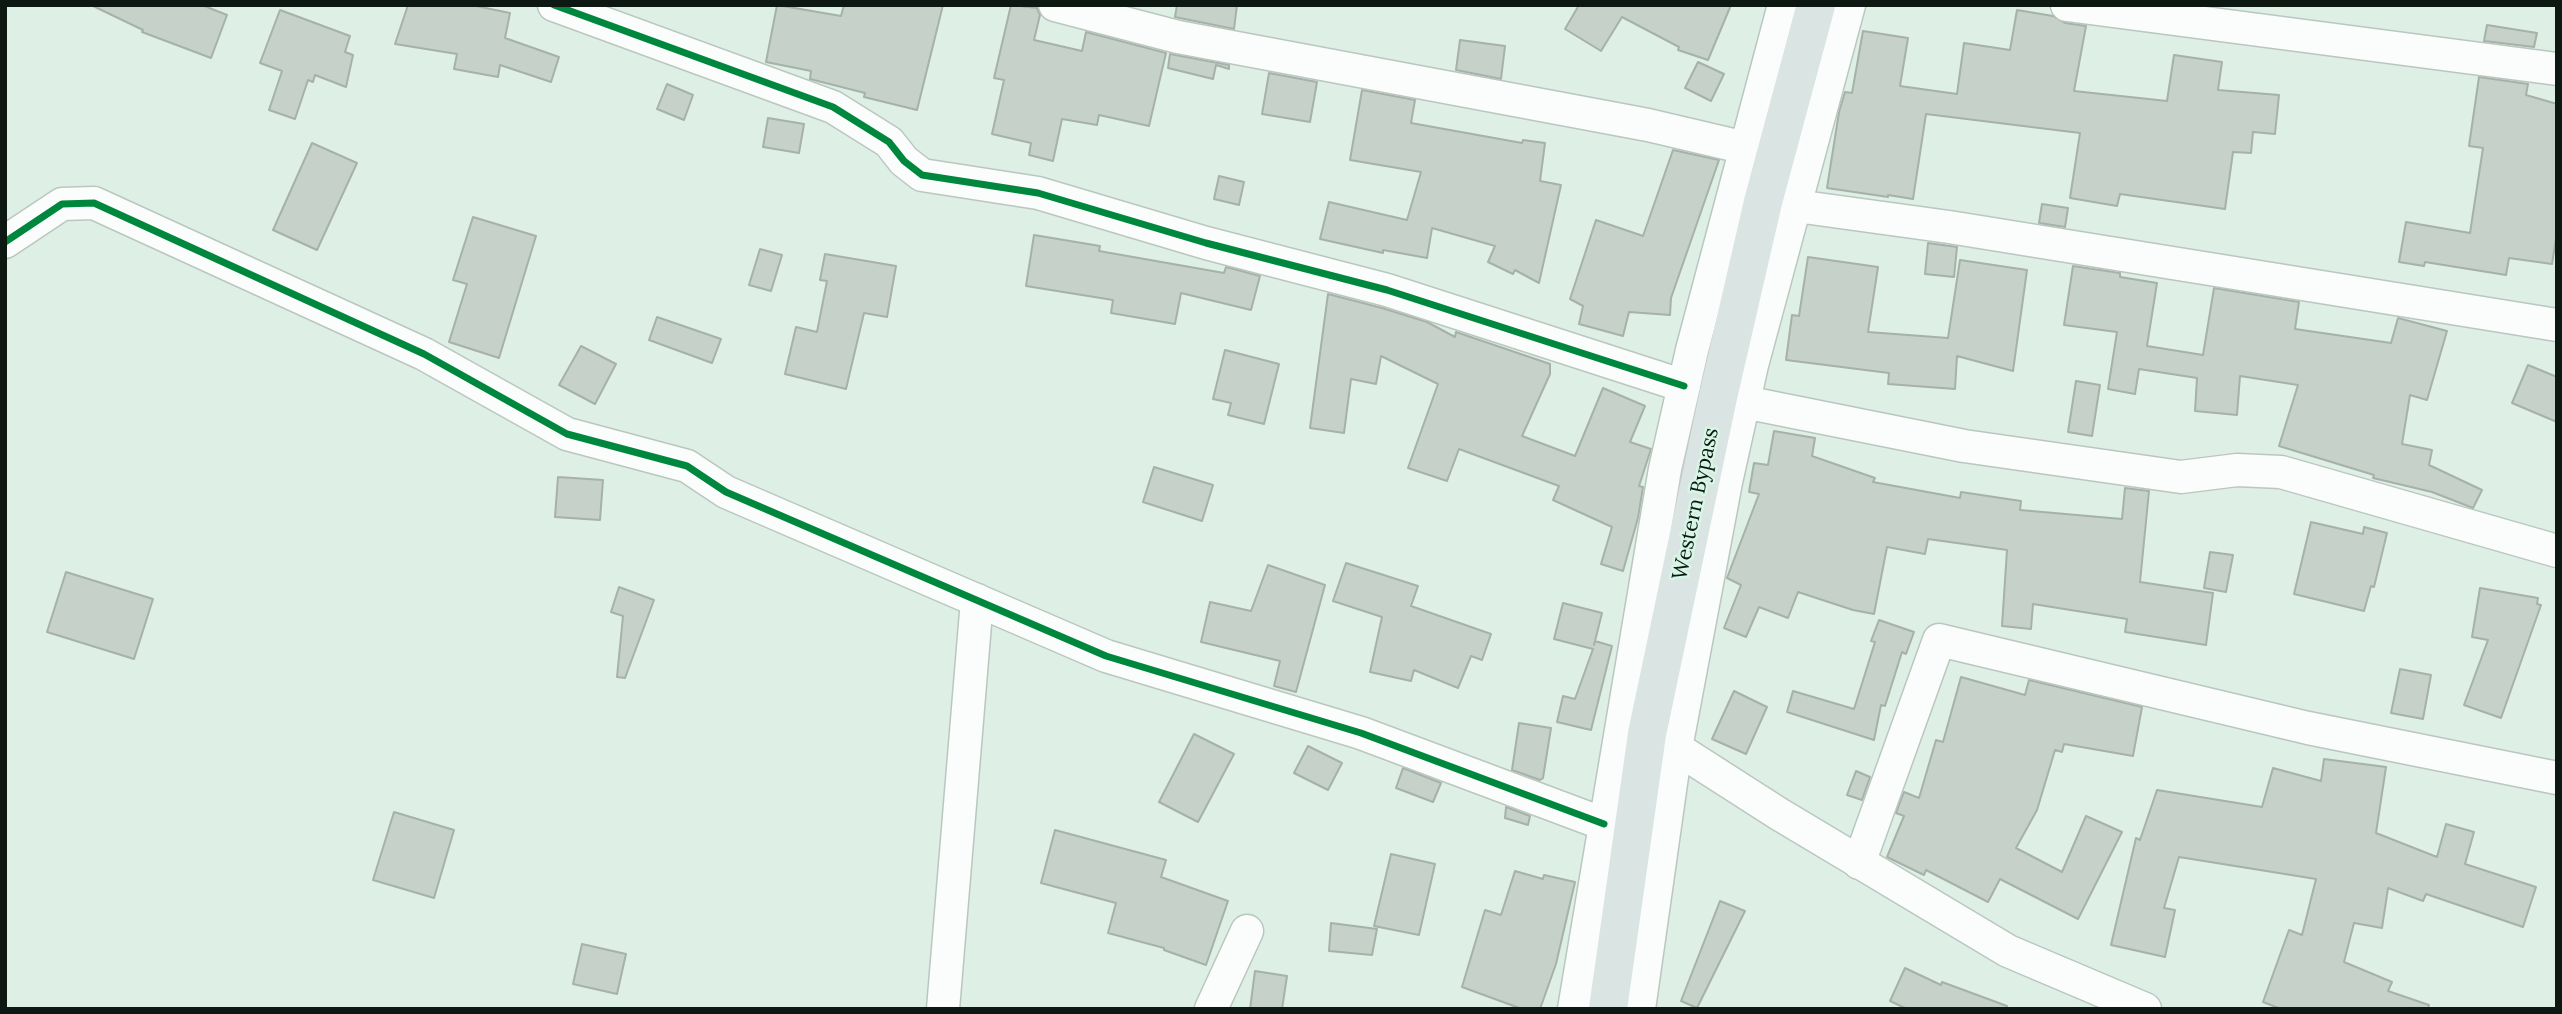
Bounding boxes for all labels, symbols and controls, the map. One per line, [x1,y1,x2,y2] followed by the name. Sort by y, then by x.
[1668,426,1724,582] street label: Western Bypass

